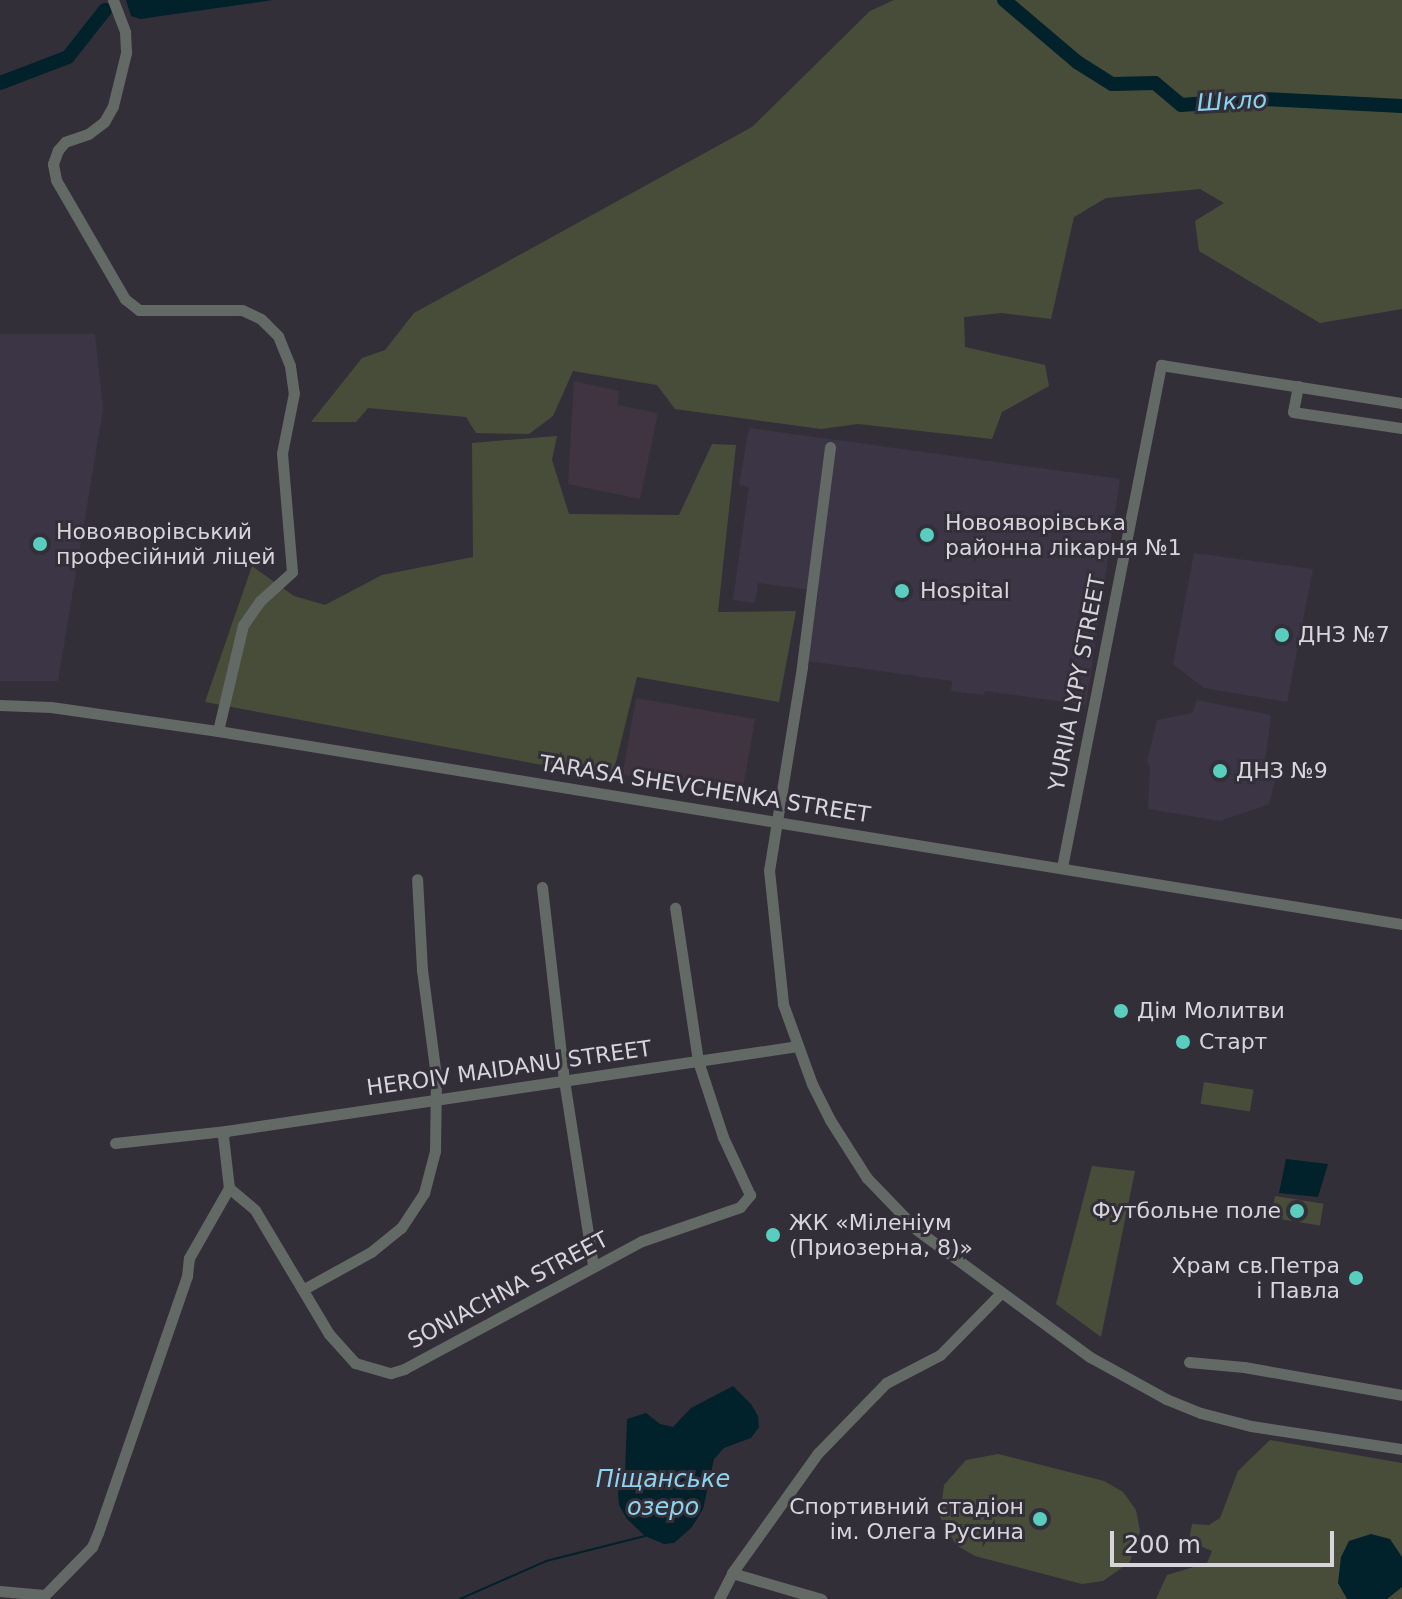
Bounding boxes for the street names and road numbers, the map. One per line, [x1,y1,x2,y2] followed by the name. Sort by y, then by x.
[1043,573,1111,793] street label: YURIIA LYPY STREET
[538,750,872,828] street label: TARASA SHEVCHENKA STREET
[365,1035,653,1101] street label: HEROIV MAIDANU STREET
[403,1226,613,1354] street label: SONIACHNA STREET

